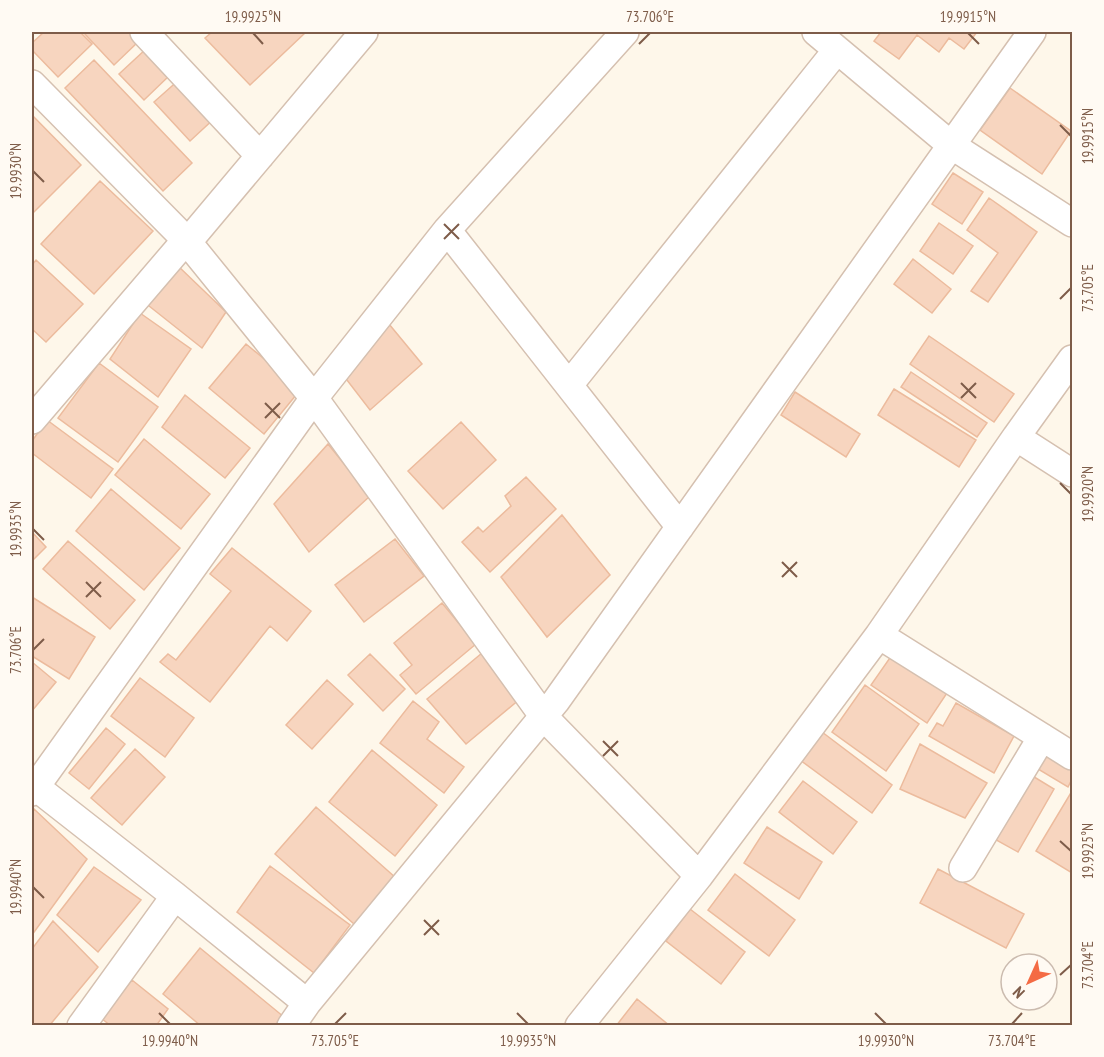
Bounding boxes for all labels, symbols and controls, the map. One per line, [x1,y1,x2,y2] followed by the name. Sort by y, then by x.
[225,7,281,26] text: 19.9925°N
[626,7,674,26] text: 73.706°E
[940,7,996,26] text: 19.9915°N
[1078,108,1097,164] text: 19.9915°N
[6,143,25,199] text: 19.9930°N
[1078,264,1097,312] text: 73.705°E
[1078,466,1097,522] text: 19.9920°N
[6,501,25,557] text: 19.9935°N
[6,626,25,674] text: 73.706°E
[1078,823,1097,879] text: 19.9925°N
[6,859,25,915] text: 19.9940°N
[1078,941,1097,989] text: 73.704°E
[999,952,1059,1012] north arrow
[1008,982,1029,1003] text: N
[142,1031,198,1050] text: 19.9940°N
[311,1031,359,1050] text: 73.705°E
[500,1031,556,1050] text: 19.9935°N
[858,1031,914,1050] text: 19.9930°N
[988,1031,1036,1050] text: 73.704°E

